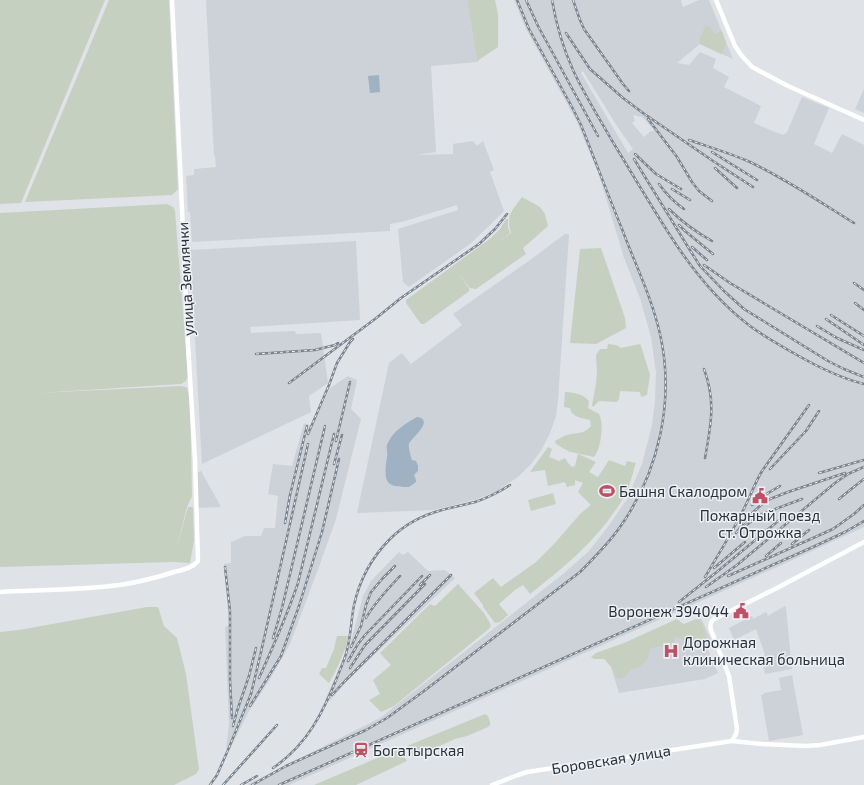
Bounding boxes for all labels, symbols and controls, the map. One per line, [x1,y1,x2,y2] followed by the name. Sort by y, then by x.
[173,221,198,337] street label: улица Землячки
[598,482,616,500] sports icon: Башня Скалодром
[619,482,748,500] place label: Башня Скалодром
[751,487,769,505] public building icon: Пожарный поезд ст. Отрожка
[700,506,820,541] place label: Пожарный поезд ст. Отрожка
[608,602,729,620] place label: Воронеж 394044
[732,602,750,620] public building icon: Воронеж 394044
[683,633,845,668] place label: Дорожная клиническая больница
[662,642,680,660] hospital icon: Дорожная клиническая больница
[352,741,370,759] station icon: Богатырская
[373,741,465,759] place label: Богатырская
[550,741,672,778] street label: Боровская улица

